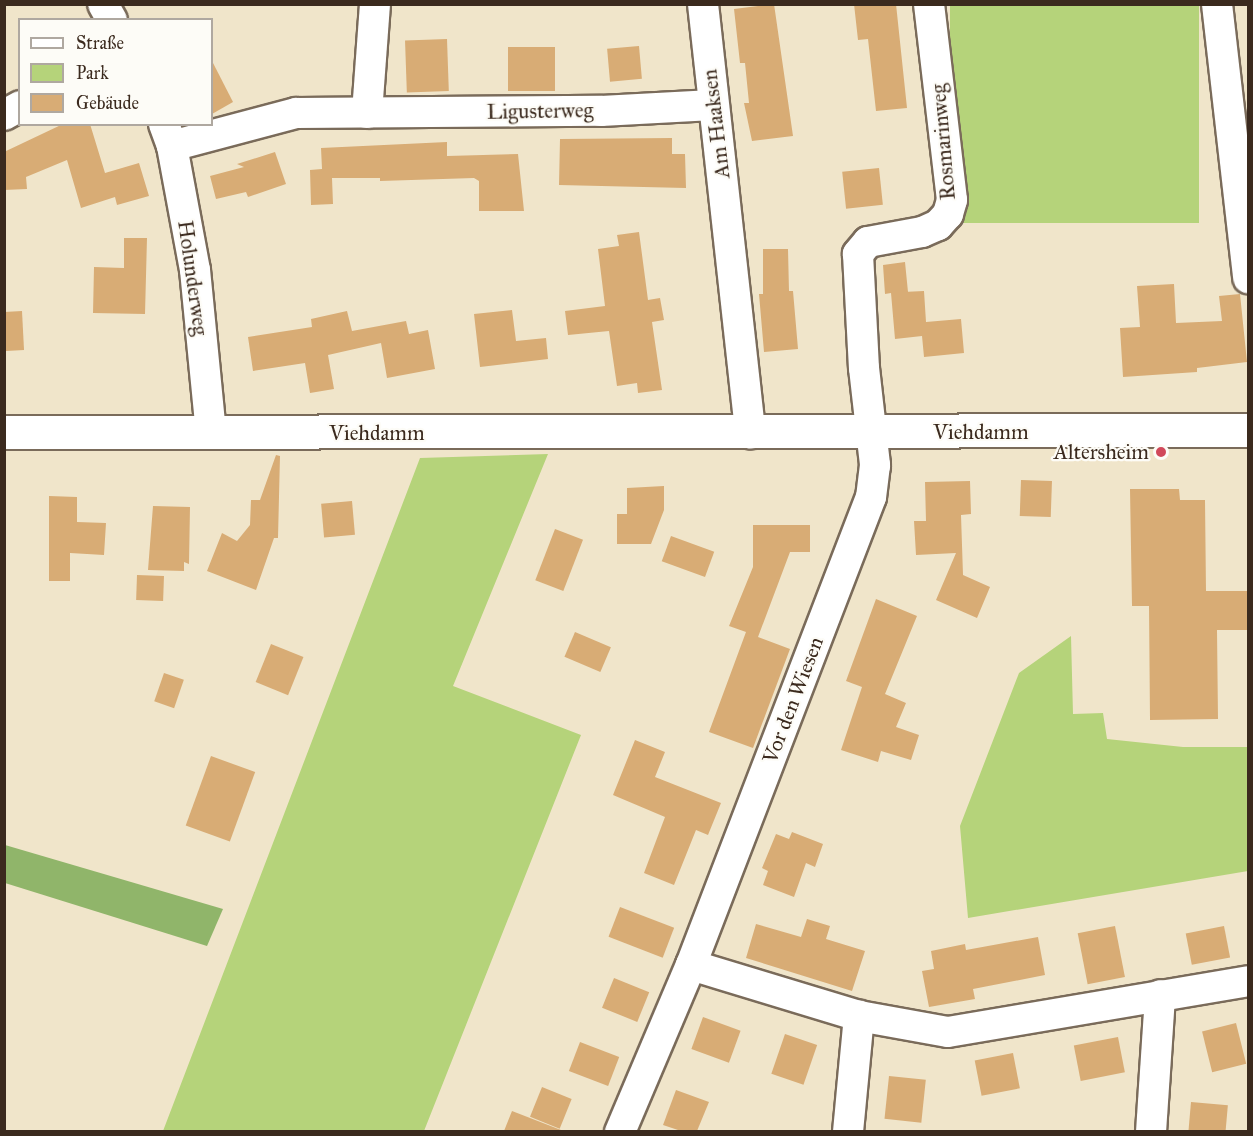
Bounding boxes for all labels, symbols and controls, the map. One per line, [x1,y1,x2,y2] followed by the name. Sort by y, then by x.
[18,18,213,126] legend
[76,32,124,54] text: Straße
[76,62,109,84] text: Park
[697,68,735,180] street label: Am Haaksen
[925,83,961,201] street label: Rosmarinweg
[76,92,139,114] text: Gebäude
[487,97,593,125] street label: Ligusterweg
[172,219,214,337] street label: Holunderweg
[933,419,1029,445] street label: Viehdamm
[329,420,425,446] street label: Viehdamm
[1054,439,1149,465] place label: Altersheim
[1154,445,1168,459] marker: Altersheim
[757,633,829,767] street label: Vor den Wiesen

